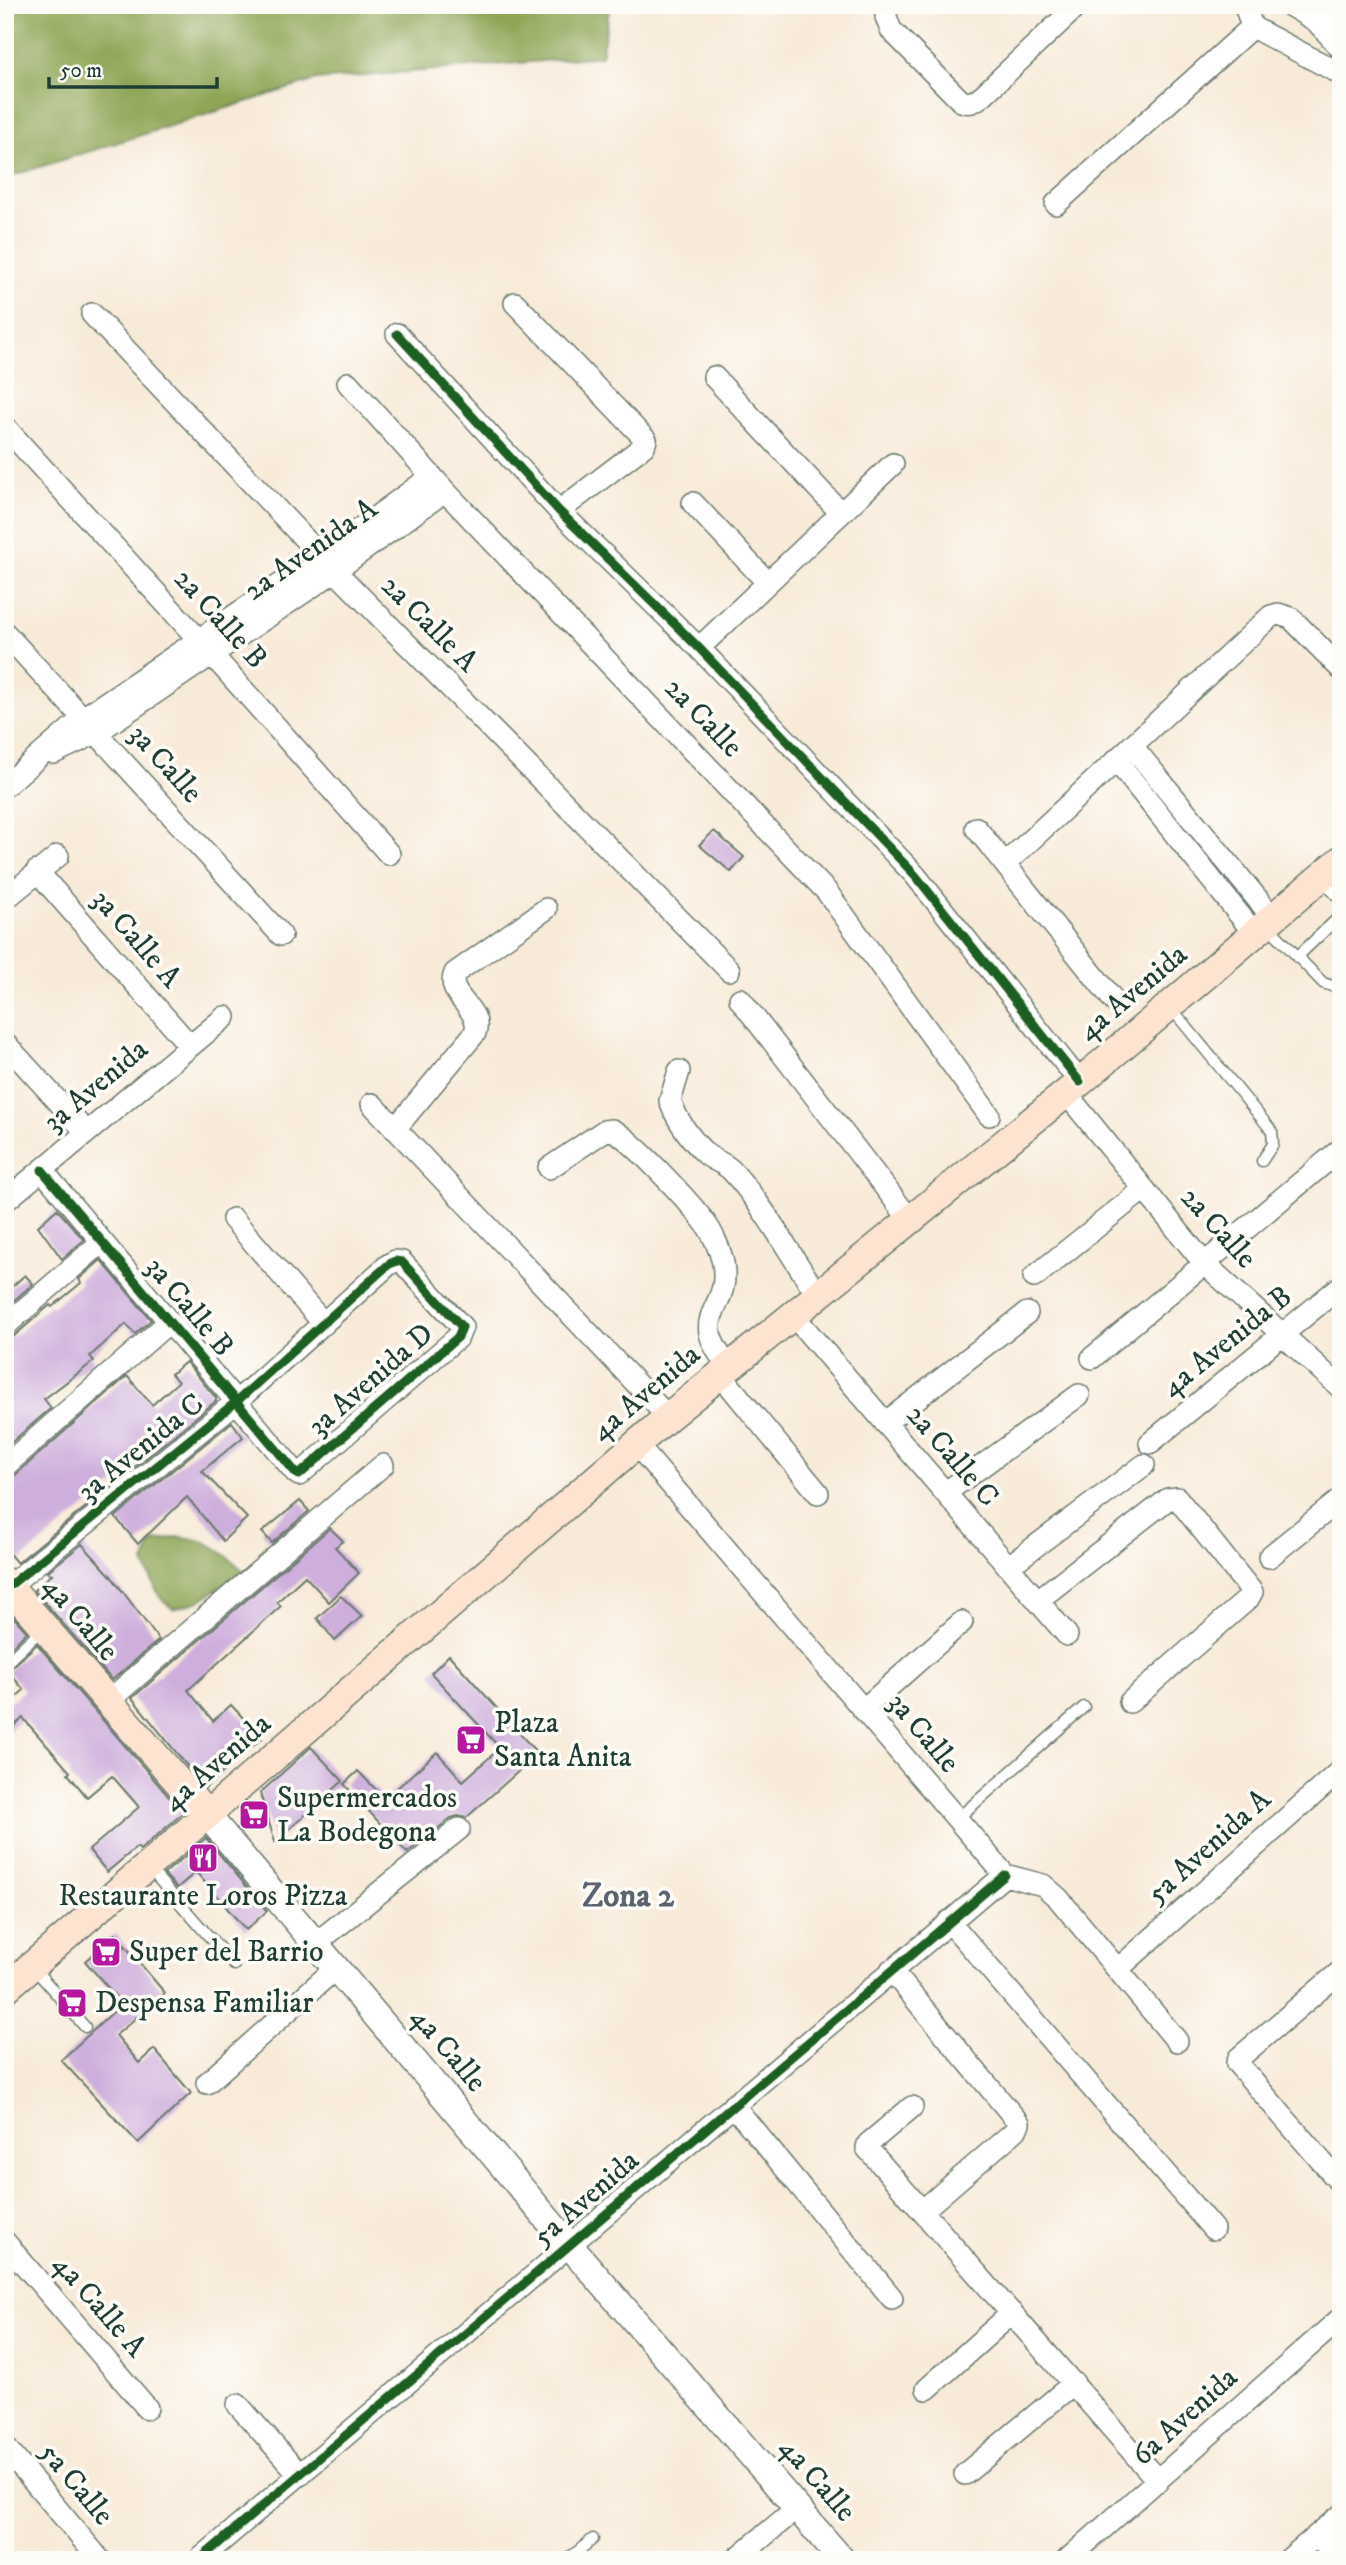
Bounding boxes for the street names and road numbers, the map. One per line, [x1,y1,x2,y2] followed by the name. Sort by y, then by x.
[237,490,386,610] street label: 2a Avenida A
[165,561,275,677] street label: 2a Calle B
[373,568,486,681] street label: 2a Calle A
[656,670,750,766] street label: 2a Calle
[120,717,210,811] street label: 3a Calle
[83,882,190,997] street label: 3a Calle A
[1071,936,1196,1049] street label: 4a Avenida
[36,1031,156,1141] street label: 3a Avenida
[1172,1180,1264,1276] street label: 2a Calle
[137,1250,241,1364] street label: 3a Calle B
[1154,1278,1300,1406] street label: 4a Avenida B
[301,1315,441,1445] street label: 3a Avenida D
[584,1336,709,1449] street label: 4a Avenida
[70,1386,212,1510] street label: 3a Avenida C
[898,1397,1006,1515] street label: 2a Calle C
[34,1569,126,1669] street label: 4a Calle
[879,1685,967,1781] street label: 3a Calle
[155,1706,279,1820] street label: 4a Avenida
[1139,1781,1280,1913] street label: 5a Avenida A
[402,2000,494,2100] street label: 4a Calle
[525,2142,647,2255] street label: 5a Avenida
[44,2247,155,2366] street label: 4a Calle A
[1124,2360,1246,2474] street label: 6a Avenida
[770,2430,864,2530] street label: 4a Calle
[31,2435,121,2533] street label: 5a Calle

